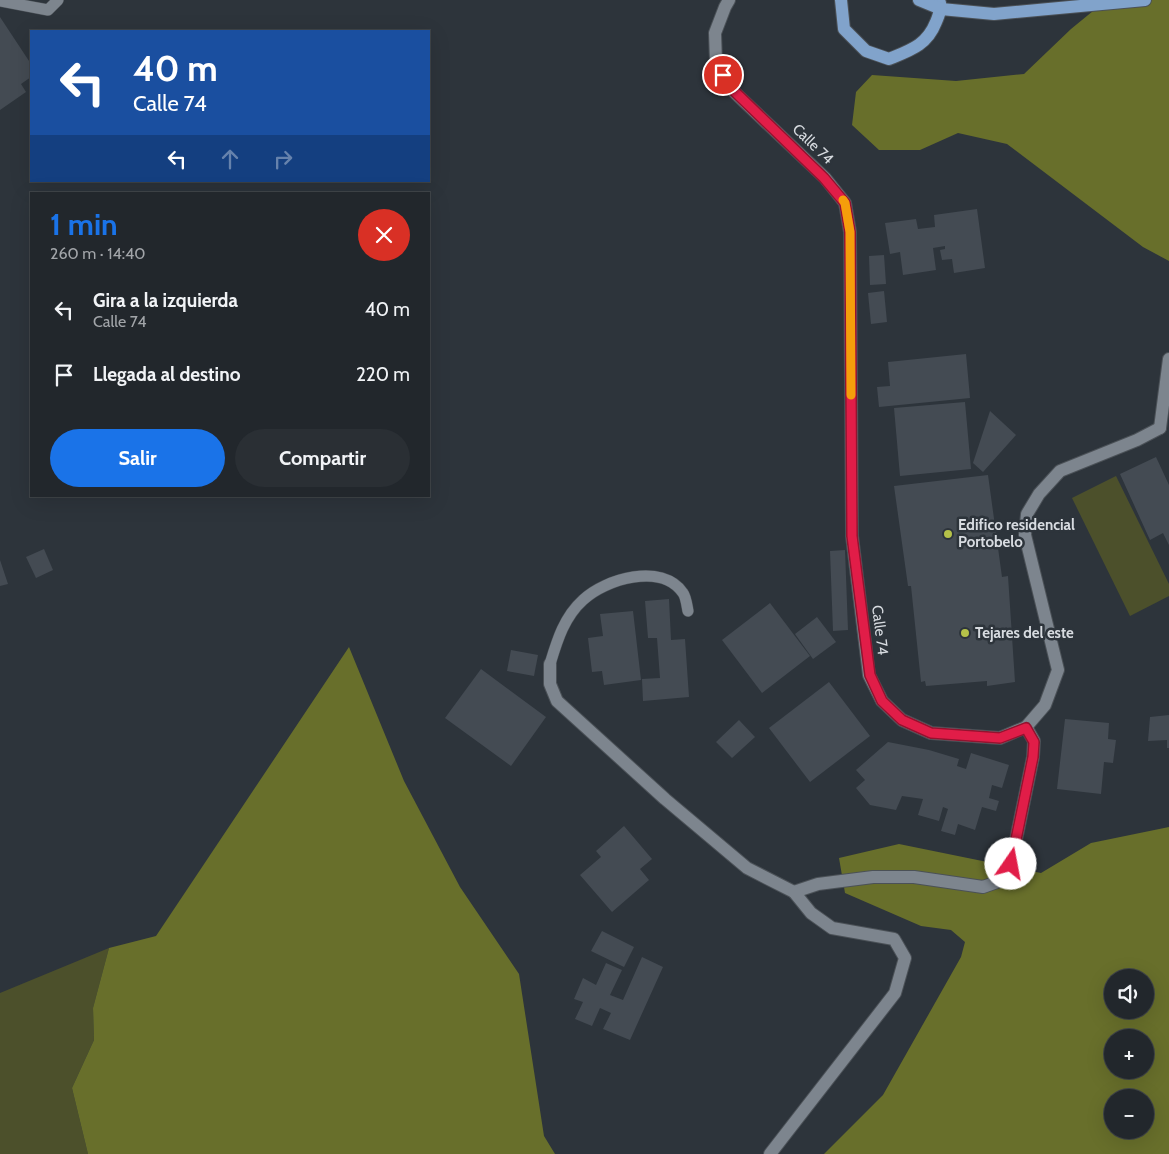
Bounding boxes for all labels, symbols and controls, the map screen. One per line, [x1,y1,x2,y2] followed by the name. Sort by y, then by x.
[133,47,218,90] text: 40 m
[50,50,115,115] icon: left
[702,54,744,96] pin
[709,61,737,89] icon: arrive
[133,90,207,117] text: Calle 74
[789,120,838,168] street label: Calle 74
[163,145,191,173] icon: left
[216,145,244,173] icon: ahead
[269,145,297,173] icon: right
[50,206,118,243] text: 1 min
[358,209,410,261] button: close
[50,244,146,263] text: 260 m · 14:40
[93,289,238,312] text: Gira a la izquierda
[50,296,78,324] icon: left
[365,298,410,321] text: 40 m
[93,312,147,331] text: Calle 74
[50,361,78,389] icon: arrive
[93,363,240,386] text: Llegada al destino
[356,363,410,386] text: 220 m
[50,429,225,487] button: Salir
[235,429,410,487] button: Compartir
[958,516,1075,551] place label: Edifico residencial Portobelo
[942,528,954,540] marker: Edifico residencial Portobelo
[868,604,892,656] street label: Calle 74
[975,624,1074,642] place label: Tejares del este
[959,627,971,639] marker: Tejares del este
[984,837,1036,889] position arrow
[1104,969,1154,1139] map controls
[1104,969,1154,1019] button: sound
[1104,1029,1154,1079] button: +
[1104,1089,1154,1139] button: −

